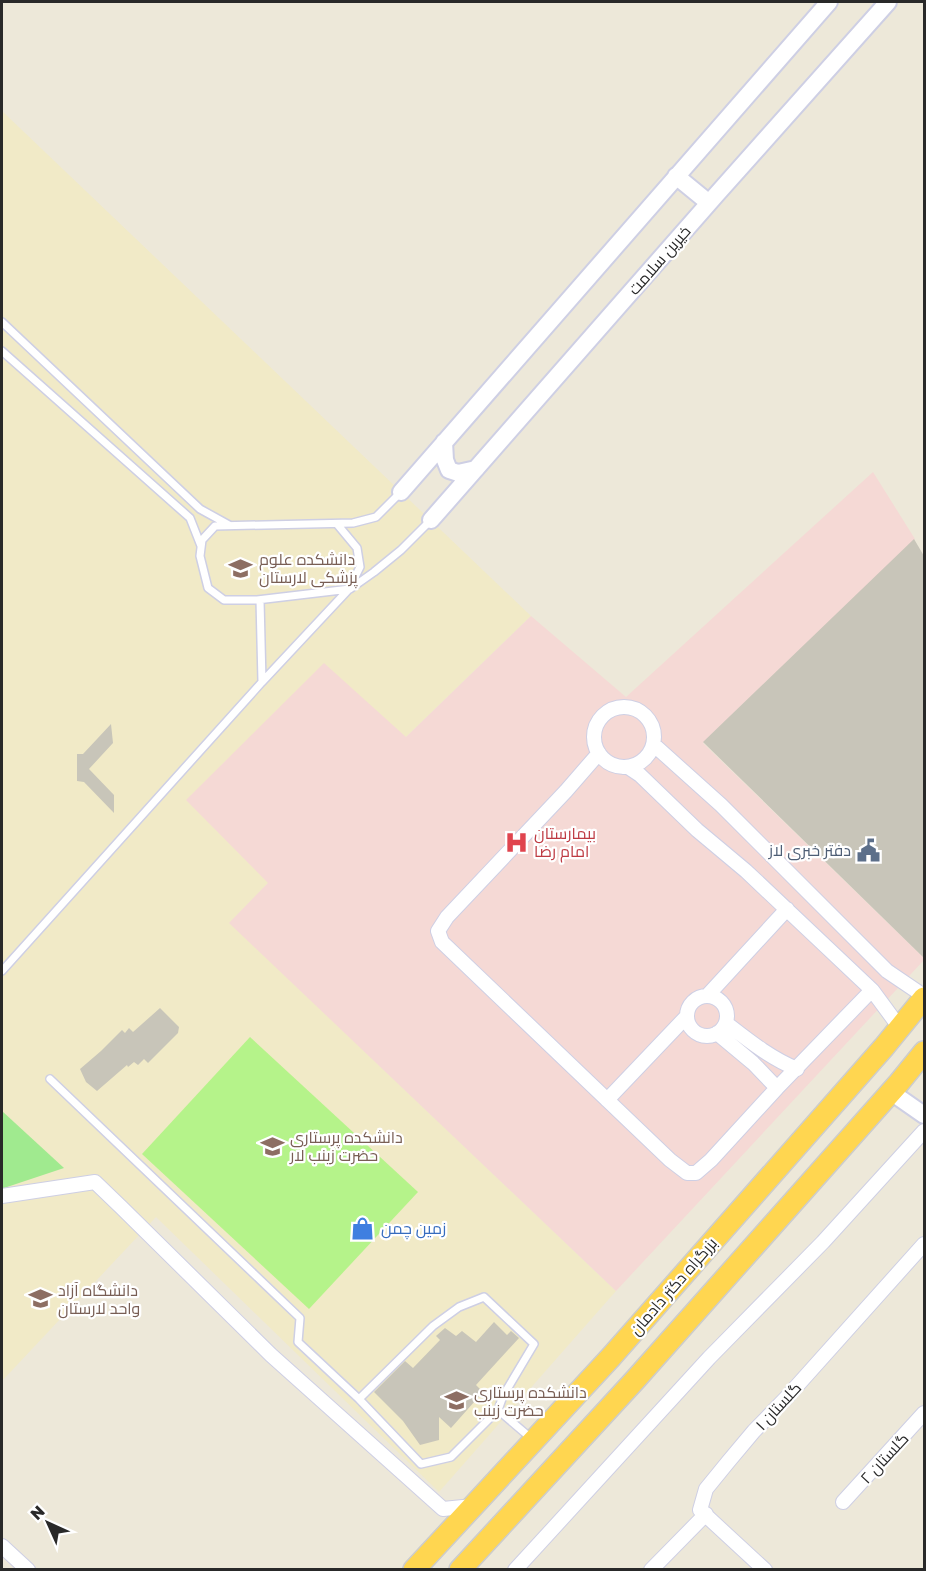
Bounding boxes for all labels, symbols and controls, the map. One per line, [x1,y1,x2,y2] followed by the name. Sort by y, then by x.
[624,221,695,299] street label: خیرین سلامت
[259,549,359,589] place label: دانشکده علوم پزشکی لارستان
[228,555,254,581] school or university icon: دانشکده علوم پزشکی لارستان
[534,823,596,863] place label: بیمارستان امام رضا
[503,829,529,855] hospital icon: بیمارستان امام رضا
[856,837,882,863] public building icon: دفتر خبری لاز
[768,840,851,861] place label: دفتر خبری لاز
[289,1127,403,1165] place label: دانشکده پرستاری حضرت زینب لار
[259,1133,285,1159] school or university icon: دانشکده پرستاری حضرت زینب لار
[350,1215,376,1241] shop icon: زمین چمن
[381,1218,446,1240] place label: زمین چمن
[625,1233,722,1340] street label: بزرگراه دکتر دادمان
[58,1280,140,1319] place label: دانشگاه آزاد واحد لارستان
[27,1286,53,1312] school or university icon: دانشگاه آزاد واحد لارستان
[751,1378,806,1435] street label: گلستان ۱
[474,1382,587,1420] place label: دانشکده پرستاری حضرت زینب
[443,1388,469,1414] school or university icon: دانشکده پرستاری حضرت زینب
[856,1429,913,1488] street label: گلستان ۲
[18,1493,78,1553] north arrow
[26,1501,49,1524] text: N

